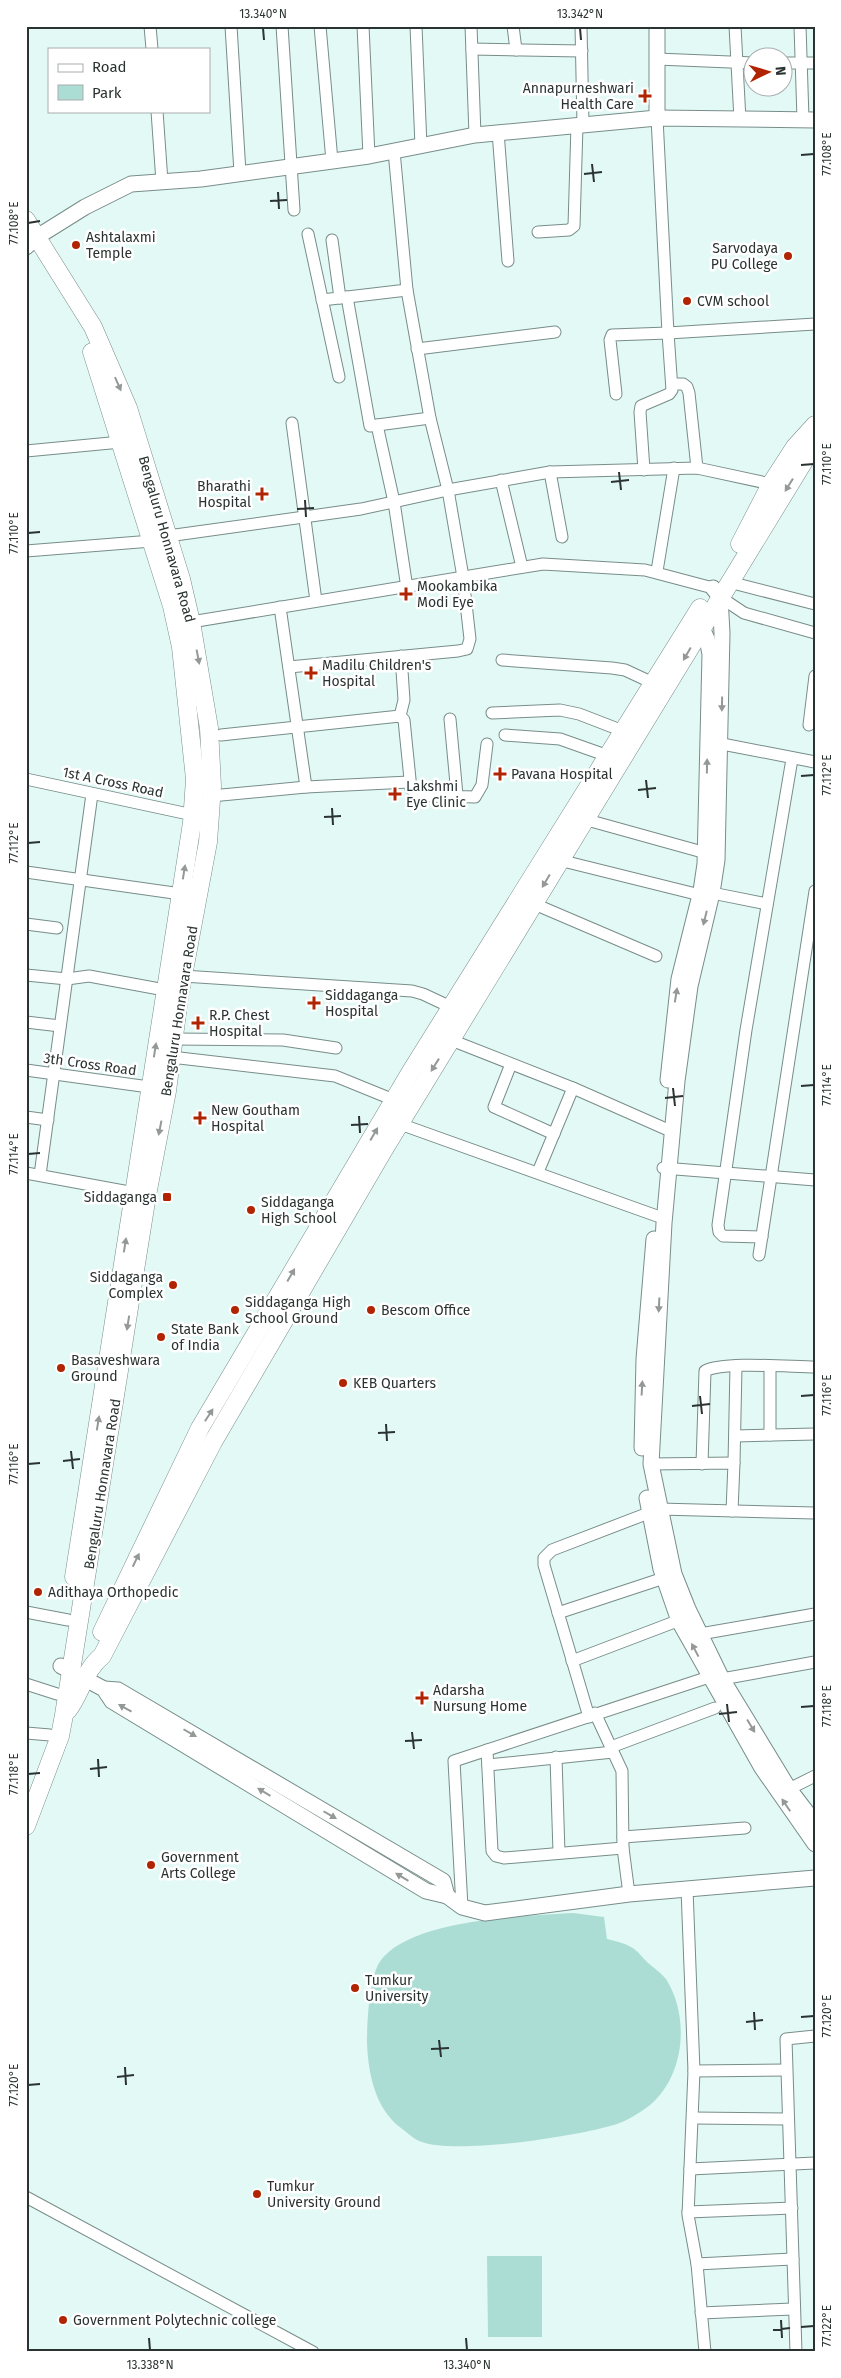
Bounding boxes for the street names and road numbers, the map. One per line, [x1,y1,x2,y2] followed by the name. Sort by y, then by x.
[135,454,198,624] street label: Bengaluru Honnavara Road
[61,763,165,801] street label: 1st A Cross Road
[158,924,201,1098] street label: Bengaluru Honnavara Road
[42,1050,138,1079] street label: 3th Cross Road
[81,1397,124,1571] street label: Bengaluru Honnavara Road

